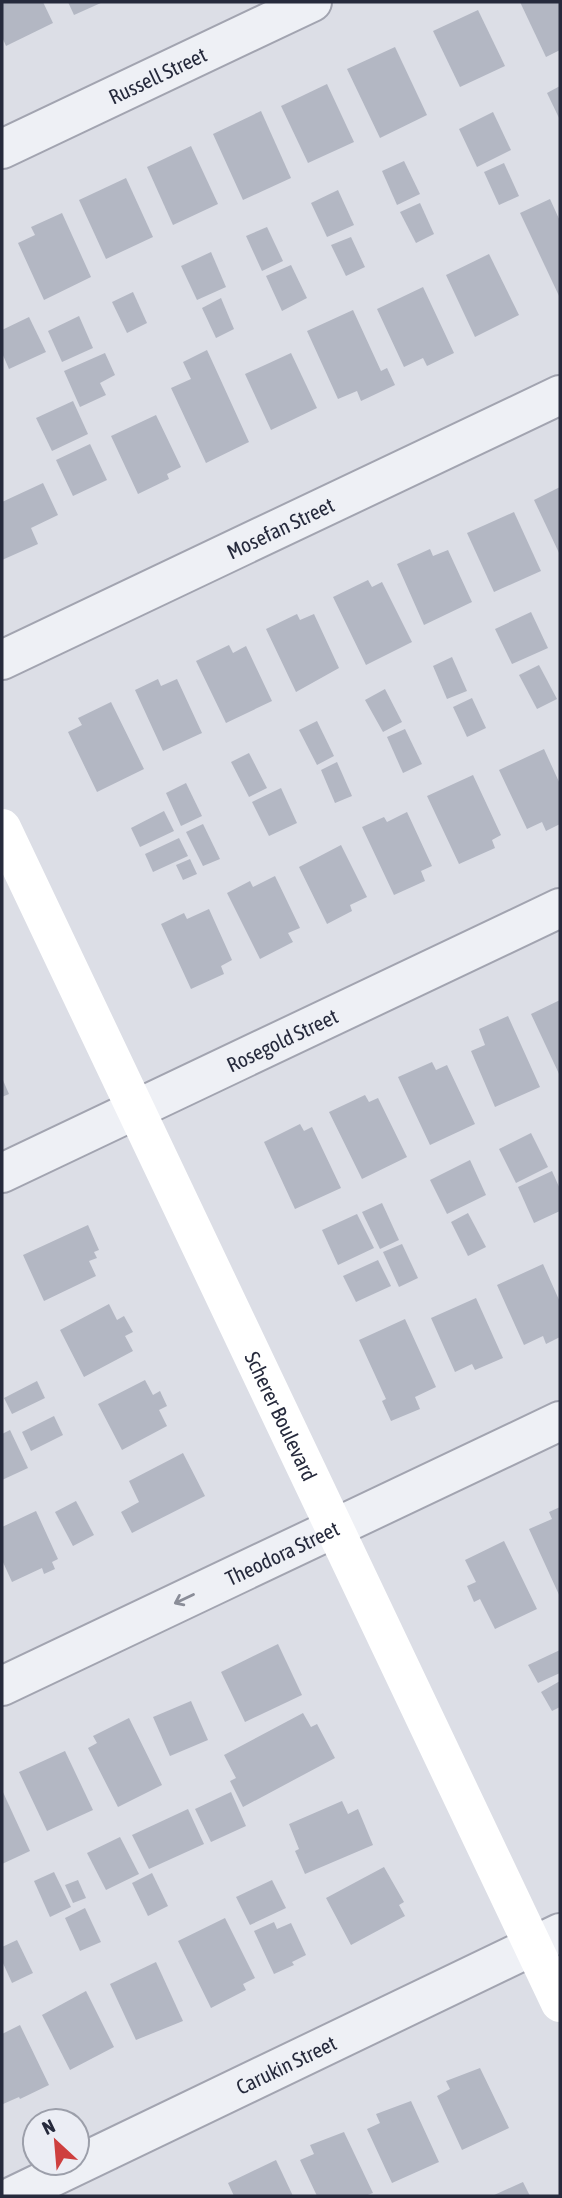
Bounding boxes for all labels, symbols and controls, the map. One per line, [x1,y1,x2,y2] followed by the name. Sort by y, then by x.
[105,42,210,109] street label: Russell Street
[223,492,338,564] street label: Mosefan Street
[223,1003,341,1077] street label: Rosegold Street
[240,1348,322,1485] street label: Scherer Boulevard
[221,1516,343,1590] street label: Theodora Street
[174,1593,195,1606] one-way arrow
[232,2030,340,2099] street label: Carukin Street
[21,2107,91,2177] north arrow
[39,2114,58,2139] text: N

